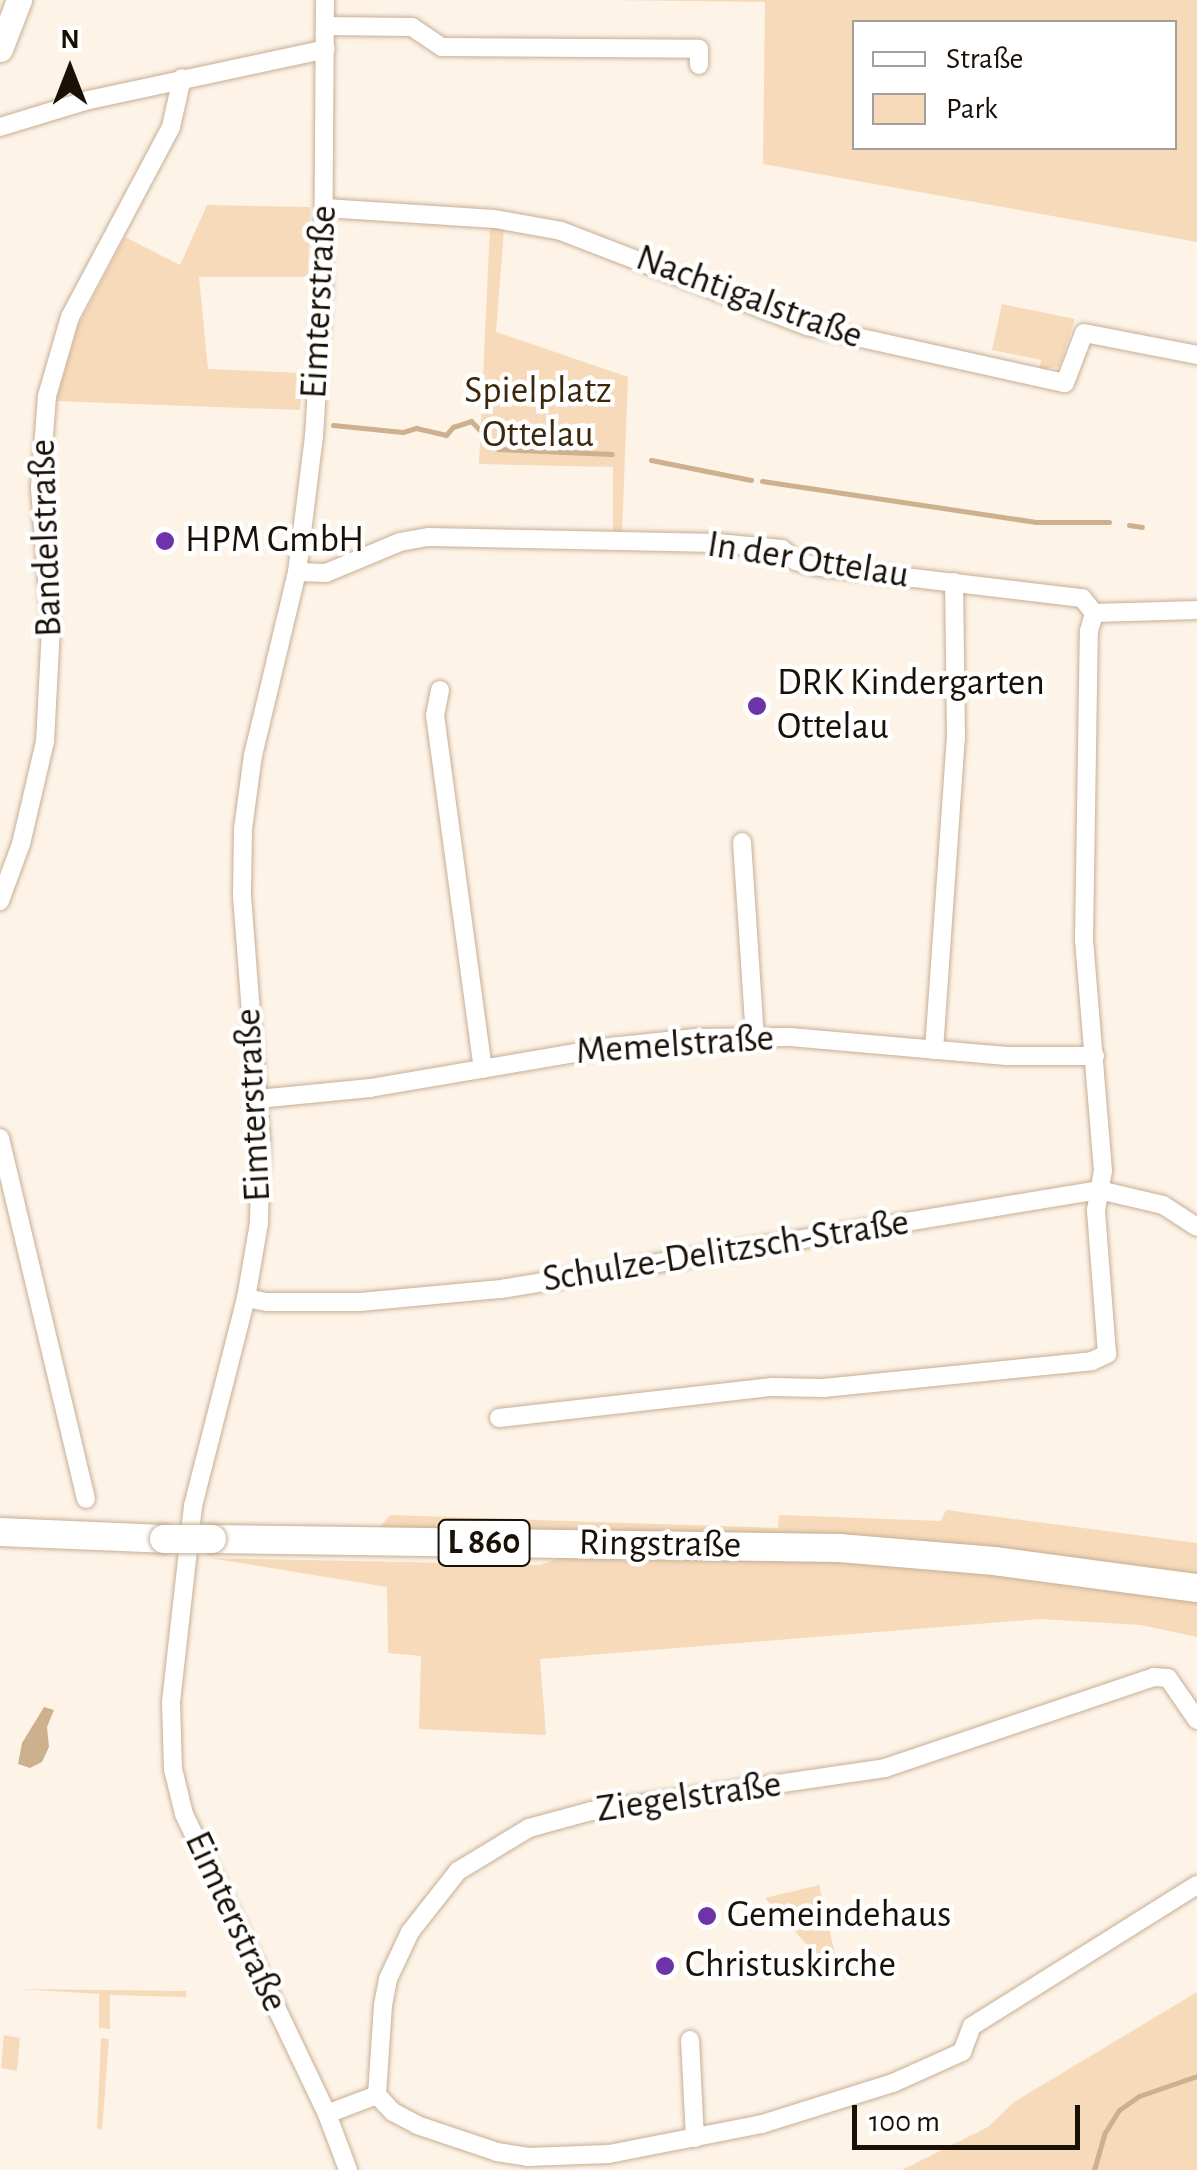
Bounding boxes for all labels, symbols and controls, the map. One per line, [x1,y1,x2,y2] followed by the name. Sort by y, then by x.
[20,20,120,120] north arrow
[852,20,1177,150] legend
[60,26,80,54] text: N
[946,44,1023,74] text: Straße
[946,94,998,124] text: Park
[292,204,348,400] street label: Eimterstraße
[630,236,868,360] street label: Nachtigalstraße
[464,369,612,458] park label: Spielplatz Ottelau
[21,438,73,638] street label: Bandelstraße
[185,518,364,564] place label: HPM GmbH
[704,523,912,599] street label: In der Ottelau
[154,530,176,552] marker: HPM GmbH
[777,661,1045,751] place label: DRK Kindergarten Ottelau
[746,695,768,717] marker: DRK Kindergarten Ottelau
[226,1007,282,1203] street label: Eimterstraße
[575,1016,775,1076] street label: Memelstraße
[540,1201,912,1303] street label: Schulze-Delitzsch-Straße
[436,1513,532,1573] road number: L 860
[578,1521,742,1569] street label: Ringstraße
[594,1762,784,1834] street label: Ziegelstraße
[173,1825,297,2019] street label: Eimterstraße
[727,1893,951,1939] place label: Gemeindehaus
[696,1905,718,1927] marker: Gemeindehaus
[685,1943,896,1989] place label: Christuskirche
[654,1955,676,1977] marker: Christuskirche
[857,2085,1084,2147] scale bar
[869,2107,940,2137] text: 100 m

